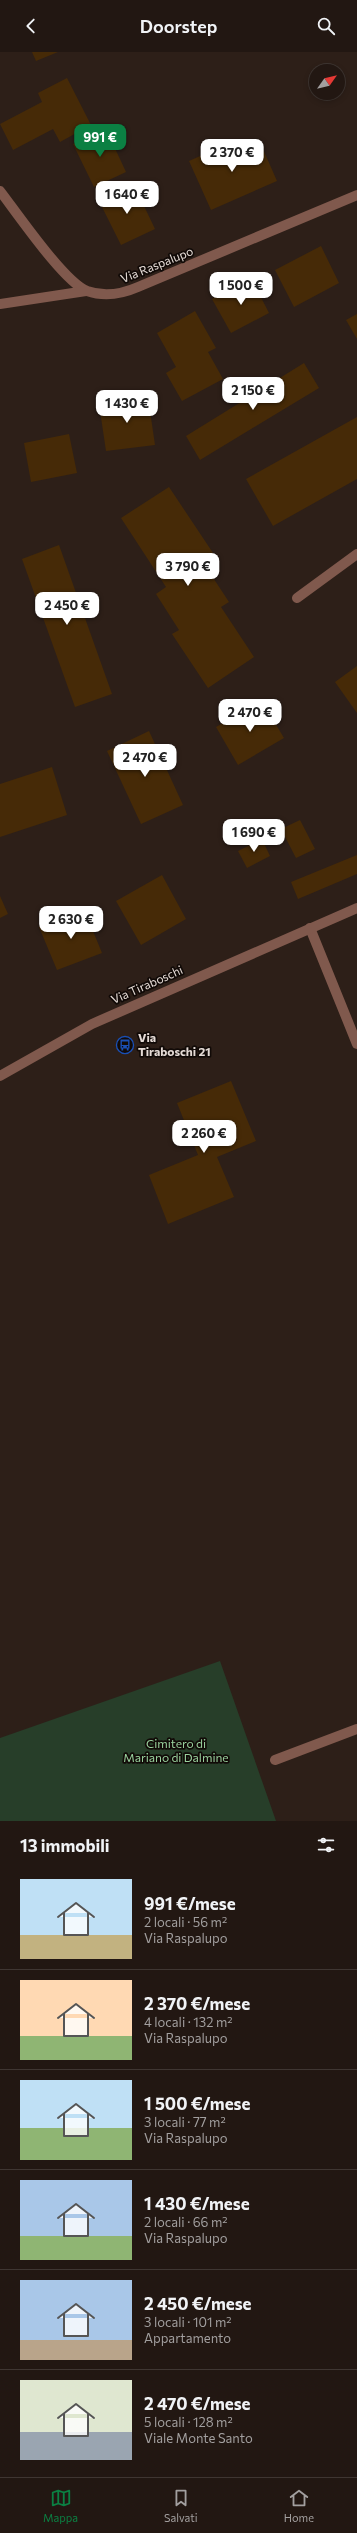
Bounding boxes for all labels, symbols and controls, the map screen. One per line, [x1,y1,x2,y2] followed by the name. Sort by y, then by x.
[20,15,42,37] icon: back
[140,15,217,37] text: Doorstep
[315,15,337,37] icon: search
[309,64,345,100] north arrow
[309,64,345,100] map controls
[72,124,128,158] pin: 991 €
[83,129,117,145] text: 991 €
[195,139,269,173] pin: 2 370 €
[210,144,254,160] text: 2 370 €
[90,181,164,215] pin: 1 640 €
[105,186,149,202] text: 1 640 €
[118,243,195,285] street label: Via Raspalupo
[204,272,278,306] pin: 1 500 €
[219,277,263,293] text: 1 500 €
[216,377,290,411] pin: 2 150 €
[231,382,275,398] text: 2 150 €
[90,390,164,424] pin: 1 430 €
[105,395,149,411] text: 1 430 €
[151,553,225,587] pin: 3 790 €
[165,558,211,574] text: 3 790 €
[30,592,104,626] pin: 2 450 €
[44,597,90,613] text: 2 450 €
[213,699,287,733] pin: 2 470 €
[228,704,272,720] text: 2 470 €
[108,744,182,778] pin: 2 470 €
[123,749,167,765] text: 2 470 €
[217,819,291,853] pin: 1 690 €
[232,824,276,840] text: 1 690 €
[34,906,108,940] pin: 2 630 €
[48,911,94,927] text: 2 630 €
[109,962,185,1006] street label: Via Tiraboschi
[138,1030,211,1058] place label: Via Tiraboschi 21
[115,1035,135,1055] bus stop icon: Via Tiraboschi 21
[167,1120,241,1154] pin: 2 260 €
[181,1125,227,1141] text: 2 260 €
[123,1736,229,1764] park label: Cimitero di Mariano di Dalmine
[315,1834,337,1856] icon: filters
[20,1835,110,1856] text: 13 immobili
[144,1893,236,1914] text: 991 €/mese
[52,1895,100,1943] icon: home
[144,1914,227,1930] text: 2 locali · 56 m²
[144,1930,227,1946] text: Via Raspalupo
[144,1993,250,2014] text: 2 370 €/mese
[52,1996,100,2044] icon: home
[144,2014,232,2030] text: 4 locali · 132 m²
[144,2030,227,2046] text: Via Raspalupo
[144,2093,250,2114] text: 1 500 €/mese
[52,2096,100,2144] icon: home
[144,2114,226,2130] text: 3 locali · 77 m²
[144,2130,227,2146] text: Via Raspalupo
[144,2193,250,2214] text: 1 430 €/mese
[52,2196,100,2244] icon: home
[144,2214,228,2230] text: 2 locali · 66 m²
[144,2230,227,2246] text: Via Raspalupo
[144,2293,252,2314] text: 2 450 €/mese
[52,2296,100,2344] icon: home
[144,2314,232,2330] text: 3 locali · 101 m²
[144,2330,231,2346] text: Appartamento
[144,2393,251,2414] text: 2 470 €/mese
[52,2396,100,2444] icon: home
[144,2414,233,2430] text: 5 locali · 128 m²
[144,2430,253,2446] text: Viale Monte Santo
[43,2487,78,2524] tab: Mappa
[164,2487,198,2524] tab: Salvati
[284,2487,314,2524] tab: Home

